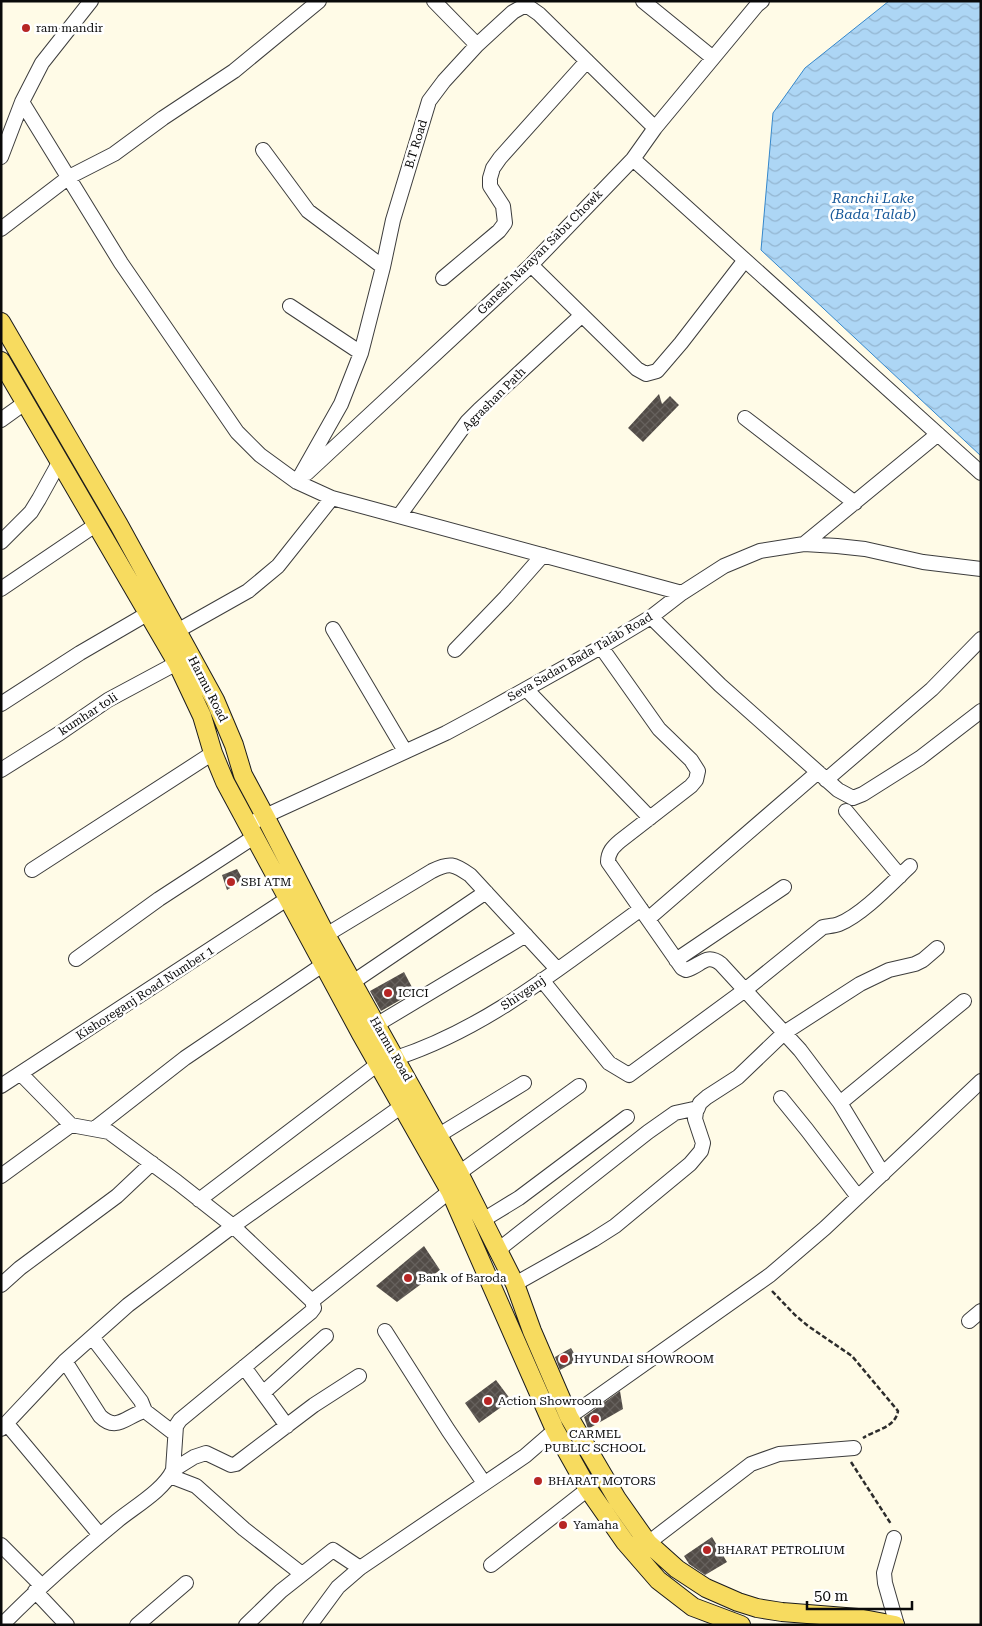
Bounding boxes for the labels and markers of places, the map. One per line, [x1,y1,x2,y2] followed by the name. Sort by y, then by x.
[36,21,103,35] place label: ram mandir
[20,22,32,34] marker: ram mandir
[241,875,291,889] place label: SBI ATM
[225,876,237,888] marker: SBI ATM
[398,986,429,1000] place label: ICICI
[382,987,394,999] marker: ICICI
[418,1271,507,1285] place label: Bank of Baroda
[402,1272,414,1284] marker: Bank of Baroda
[574,1352,714,1366] place label: HYUNDAI SHOWROOM
[558,1353,570,1365] marker: HYUNDAI SHOWROOM
[498,1394,602,1408] place label: Action Showroom
[482,1395,494,1407] marker: Action Showroom
[589,1413,601,1425] marker: CARMEL PUBLIC SCHOOL
[544,1427,646,1455] place label: CARMEL PUBLIC SCHOOL
[548,1474,656,1488] place label: BHARAT MOTORS
[532,1475,544,1487] marker: BHARAT MOTORS
[573,1518,619,1532] place label: Yamaha
[557,1519,569,1531] marker: Yamaha
[717,1543,845,1557] place label: BHARAT PETROLIUM
[701,1544,713,1556] marker: BHARAT PETROLIUM

